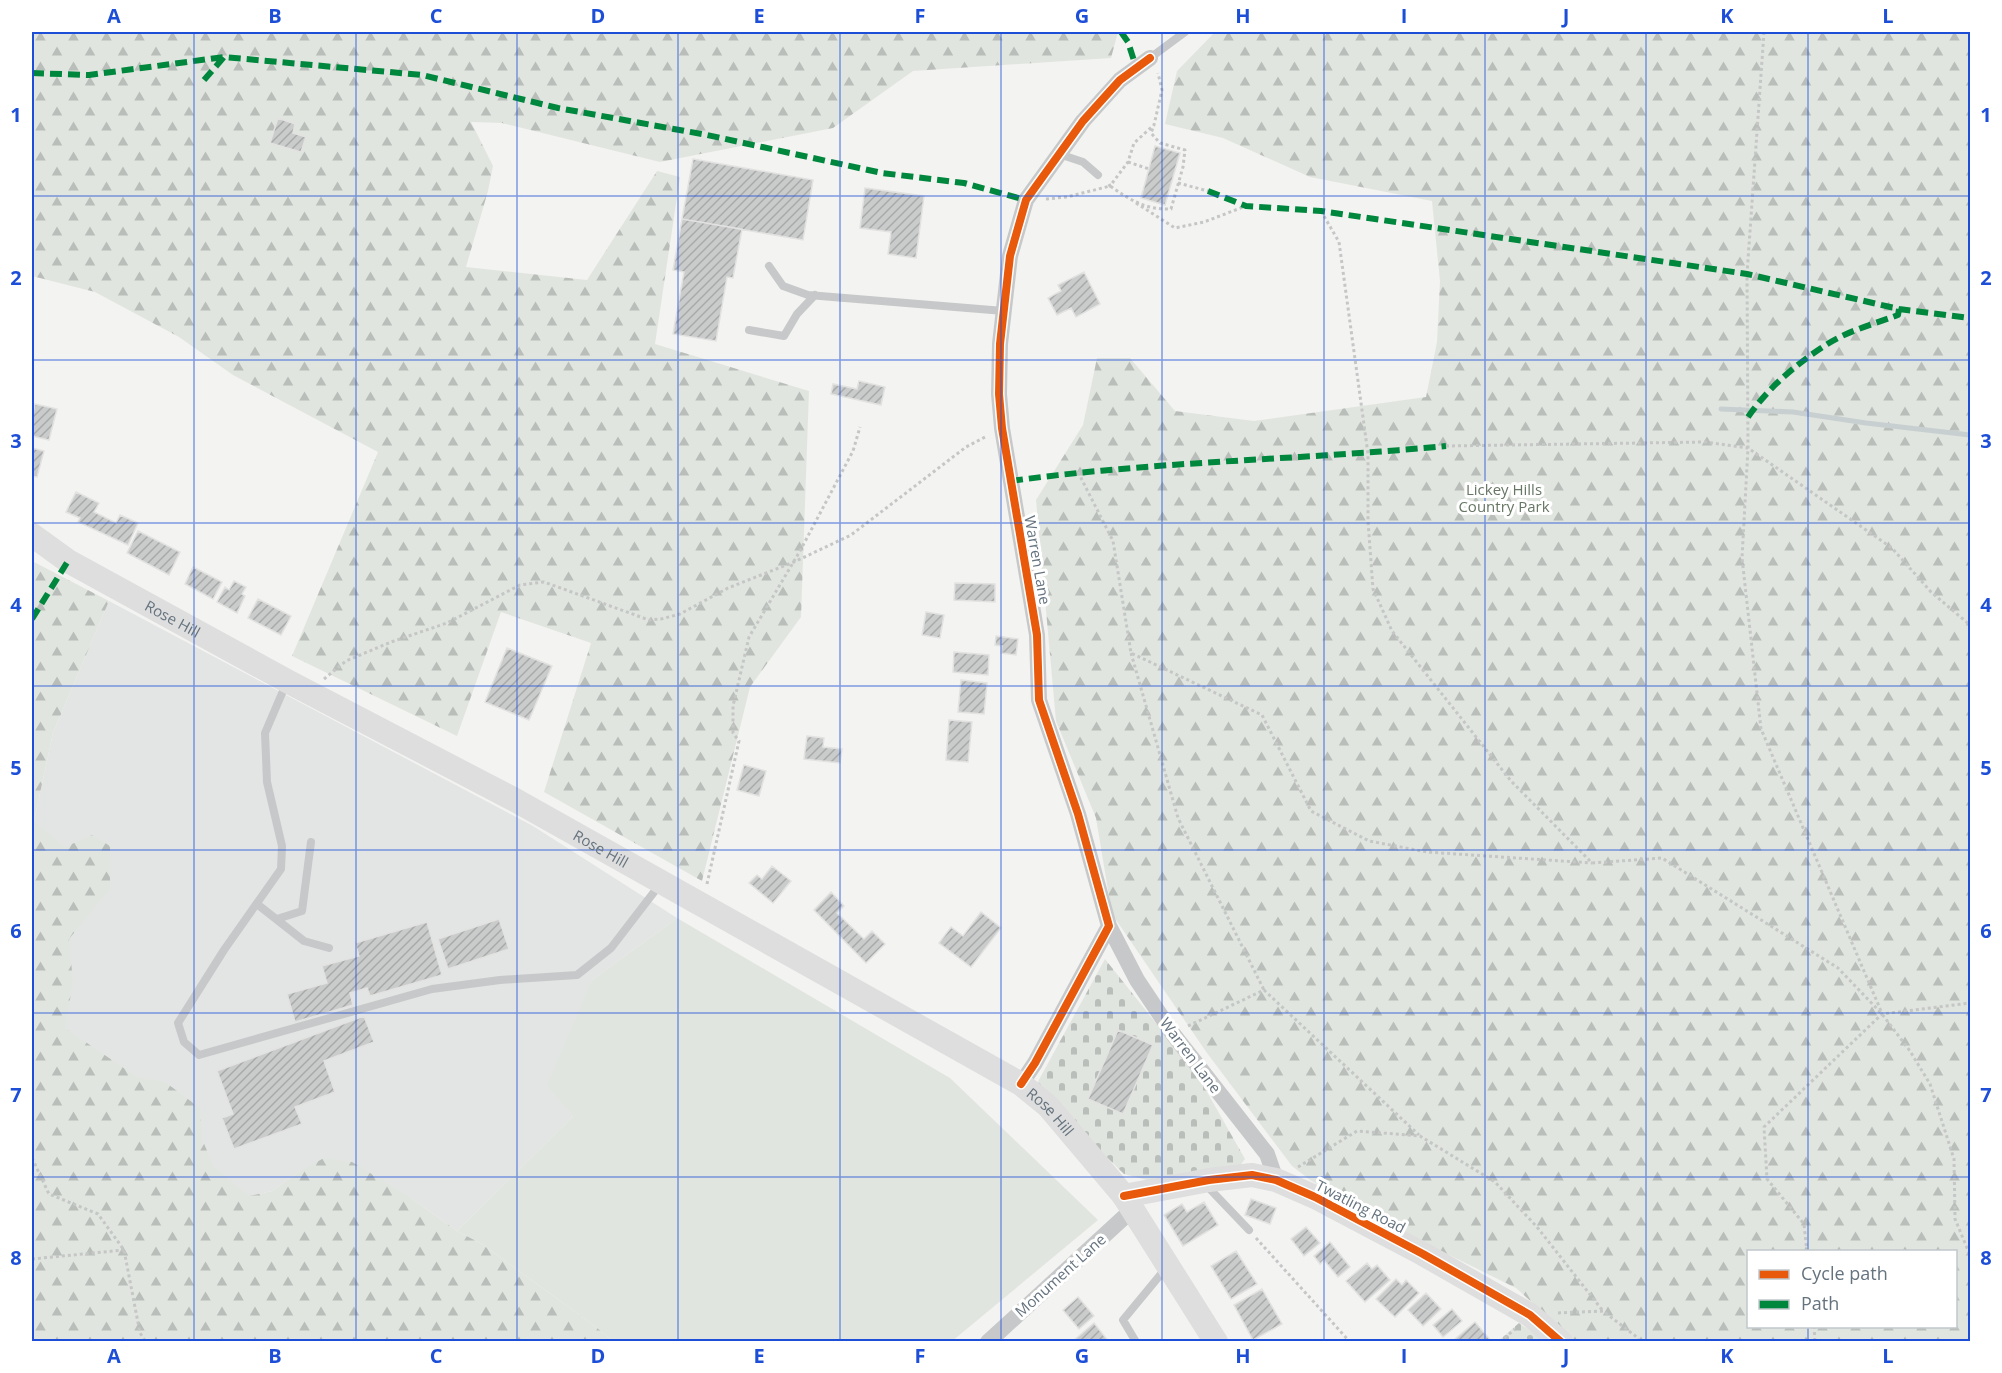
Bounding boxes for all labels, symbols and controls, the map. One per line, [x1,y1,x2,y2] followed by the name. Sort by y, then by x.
[107,2,121,29] text: A
[268,2,282,29] text: B
[430,2,443,29] text: C
[591,2,605,29] text: D
[753,2,765,29] text: E
[915,2,925,29] text: F
[1075,2,1089,29] text: G
[1235,2,1251,29] text: H
[1401,2,1407,29] text: I
[1561,2,1569,29] text: J
[1720,2,1734,29] text: K
[1882,2,1894,29] text: L
[10,101,22,128] text: 1
[1980,101,1992,128] text: 1
[10,264,22,291] text: 2
[1980,264,1992,291] text: 2
[10,427,22,454] text: 3
[1980,427,1992,454] text: 3
[1458,479,1550,516] park label: Lickey Hills Country Park
[1020,514,1056,606] street label: Warren Lane
[10,591,22,618] text: 4
[1980,591,1992,618] text: 4
[142,595,204,642] street label: Rose Hill
[10,754,22,781] text: 5
[1980,754,1992,781] text: 5
[570,825,632,872] street label: Rose Hill
[10,917,22,944] text: 6
[1980,917,1992,944] text: 6
[1156,1013,1226,1097] street label: Warren Lane
[10,1081,22,1108] text: 7
[1980,1081,1992,1108] text: 7
[1023,1083,1079,1140] street label: Rose Hill
[1313,1175,1409,1237] street label: Twatling Road
[1010,1229,1110,1321] street label: Monument Lane
[10,1244,22,1271] text: 8
[1980,1244,1992,1271] text: 8
[1747,1250,1957,1328] legend
[1801,1261,1888,1285] text: Cycle path
[1801,1291,1839,1315] text: Path
[107,1342,121,1369] text: A
[268,1342,282,1369] text: B
[430,1342,443,1369] text: C
[591,1342,605,1369] text: D
[753,1342,765,1369] text: E
[915,1342,925,1369] text: F
[1075,1342,1089,1369] text: G
[1235,1342,1251,1369] text: H
[1401,1342,1407,1369] text: I
[1561,1342,1569,1369] text: J
[1720,1342,1734,1369] text: K
[1882,1342,1894,1369] text: L

